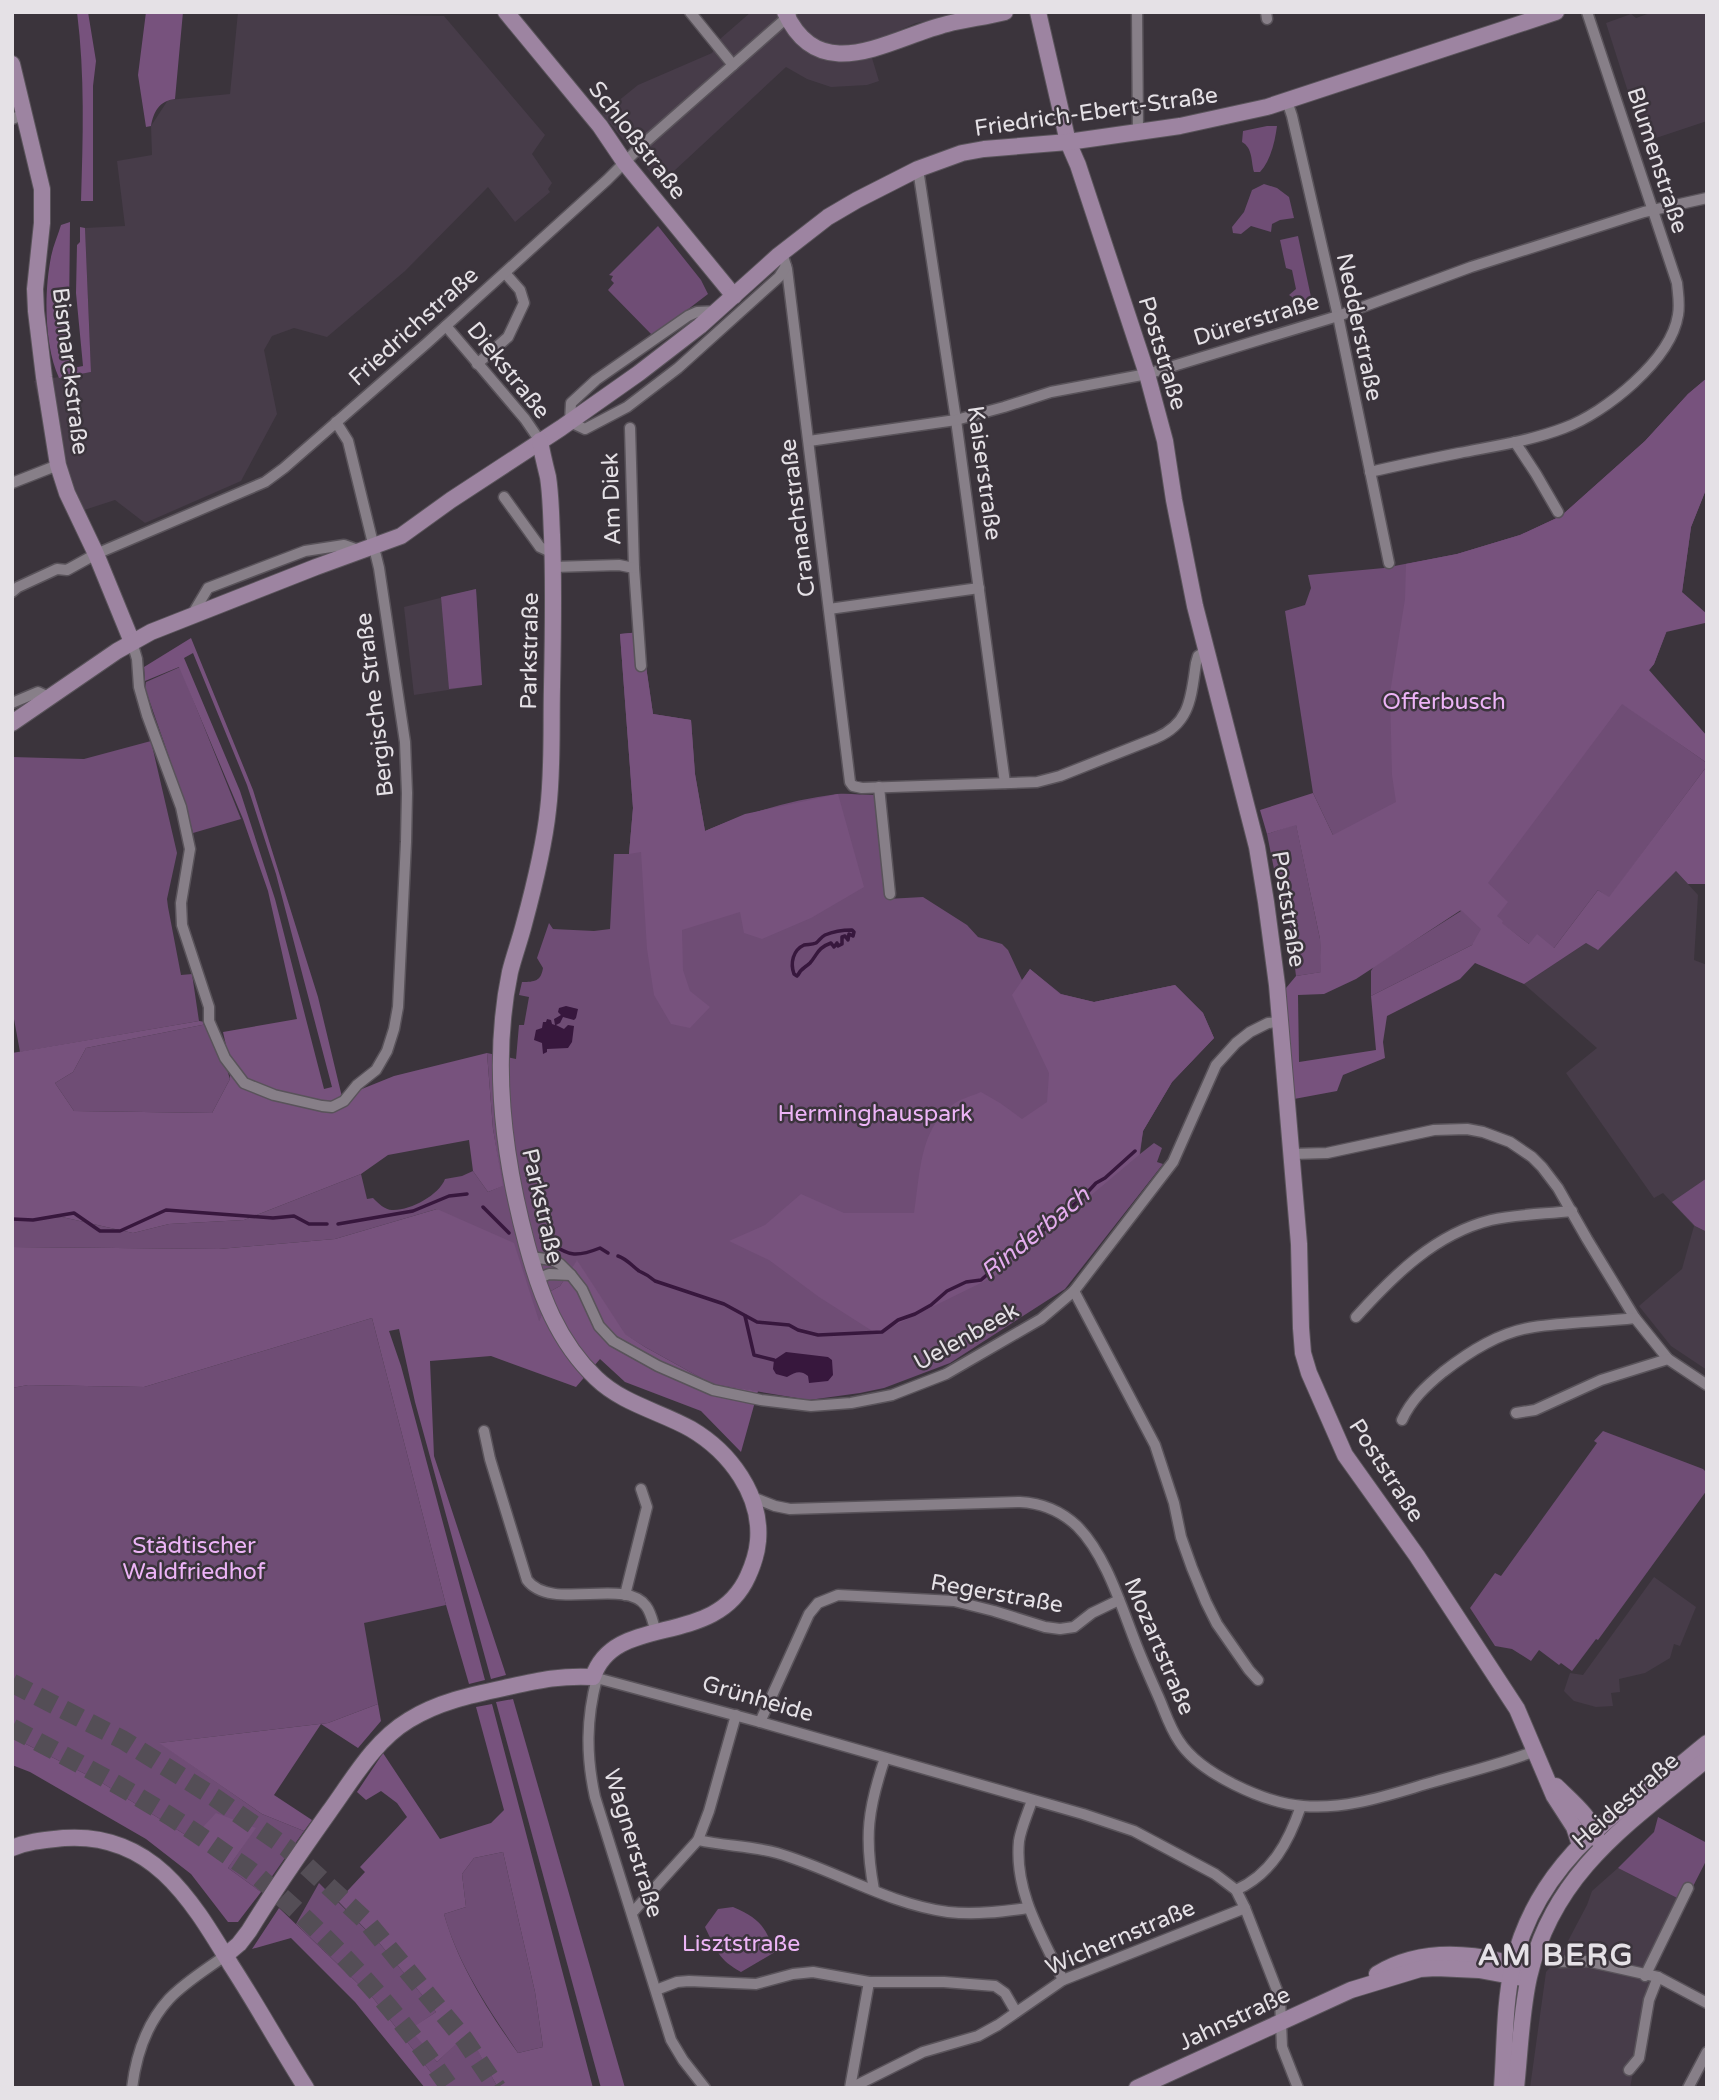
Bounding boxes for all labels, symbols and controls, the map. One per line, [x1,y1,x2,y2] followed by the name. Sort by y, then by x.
[582,76,692,205] street label: Schloßstraße
[973,81,1220,143] street label: Friedrich-Ebert-Straße
[1620,84,1694,237] street label: Blumenstraße
[1330,251,1388,404] street label: Nedderstraße
[343,261,484,392] street label: Friedrichstraße
[46,286,94,456] street label: Bismarckstraße
[1190,288,1322,352] street label: Dürerstraße
[1132,293,1193,413] street label: Poststraße
[461,316,556,425] street label: Diekstraße
[961,404,1007,542] street label: Kaiserstraße
[774,437,822,599] street label: Cranachstraße
[596,452,628,546] street label: Am Diek
[515,592,545,710] street label: Parkstraße
[350,611,400,798] street label: Bergische Straße
[1382,688,1506,716] park label: Offerbusch
[1265,849,1311,969] street label: Poststraße
[778,1100,972,1128] park label: Herminghauspark
[515,1146,569,1267] street label: Parkstraße
[975,1180,1097,1286] water label: Rinderbach
[909,1297,1024,1377] street label: Uelenbeek
[1342,1414,1430,1527] street label: Poststraße
[122,1532,266,1586] park label: Städtischer Waldfriedhof
[928,1569,1065,1619] street label: Regerstraße
[1118,1574,1201,1719] street label: Mozartstraße
[699,1670,817,1728] street label: Grünheide
[1567,1747,1685,1855] street label: Heidestraße
[597,1766,669,1921] street label: Wagnerstraße
[1042,1894,1199,1982] street label: Wichernstraße
[682,1930,800,1958] park label: Lisztstraße
[1477,1937,1635,1974] district label: AM BERG
[1174,1981,1295,2057] street label: Jahnstraße

